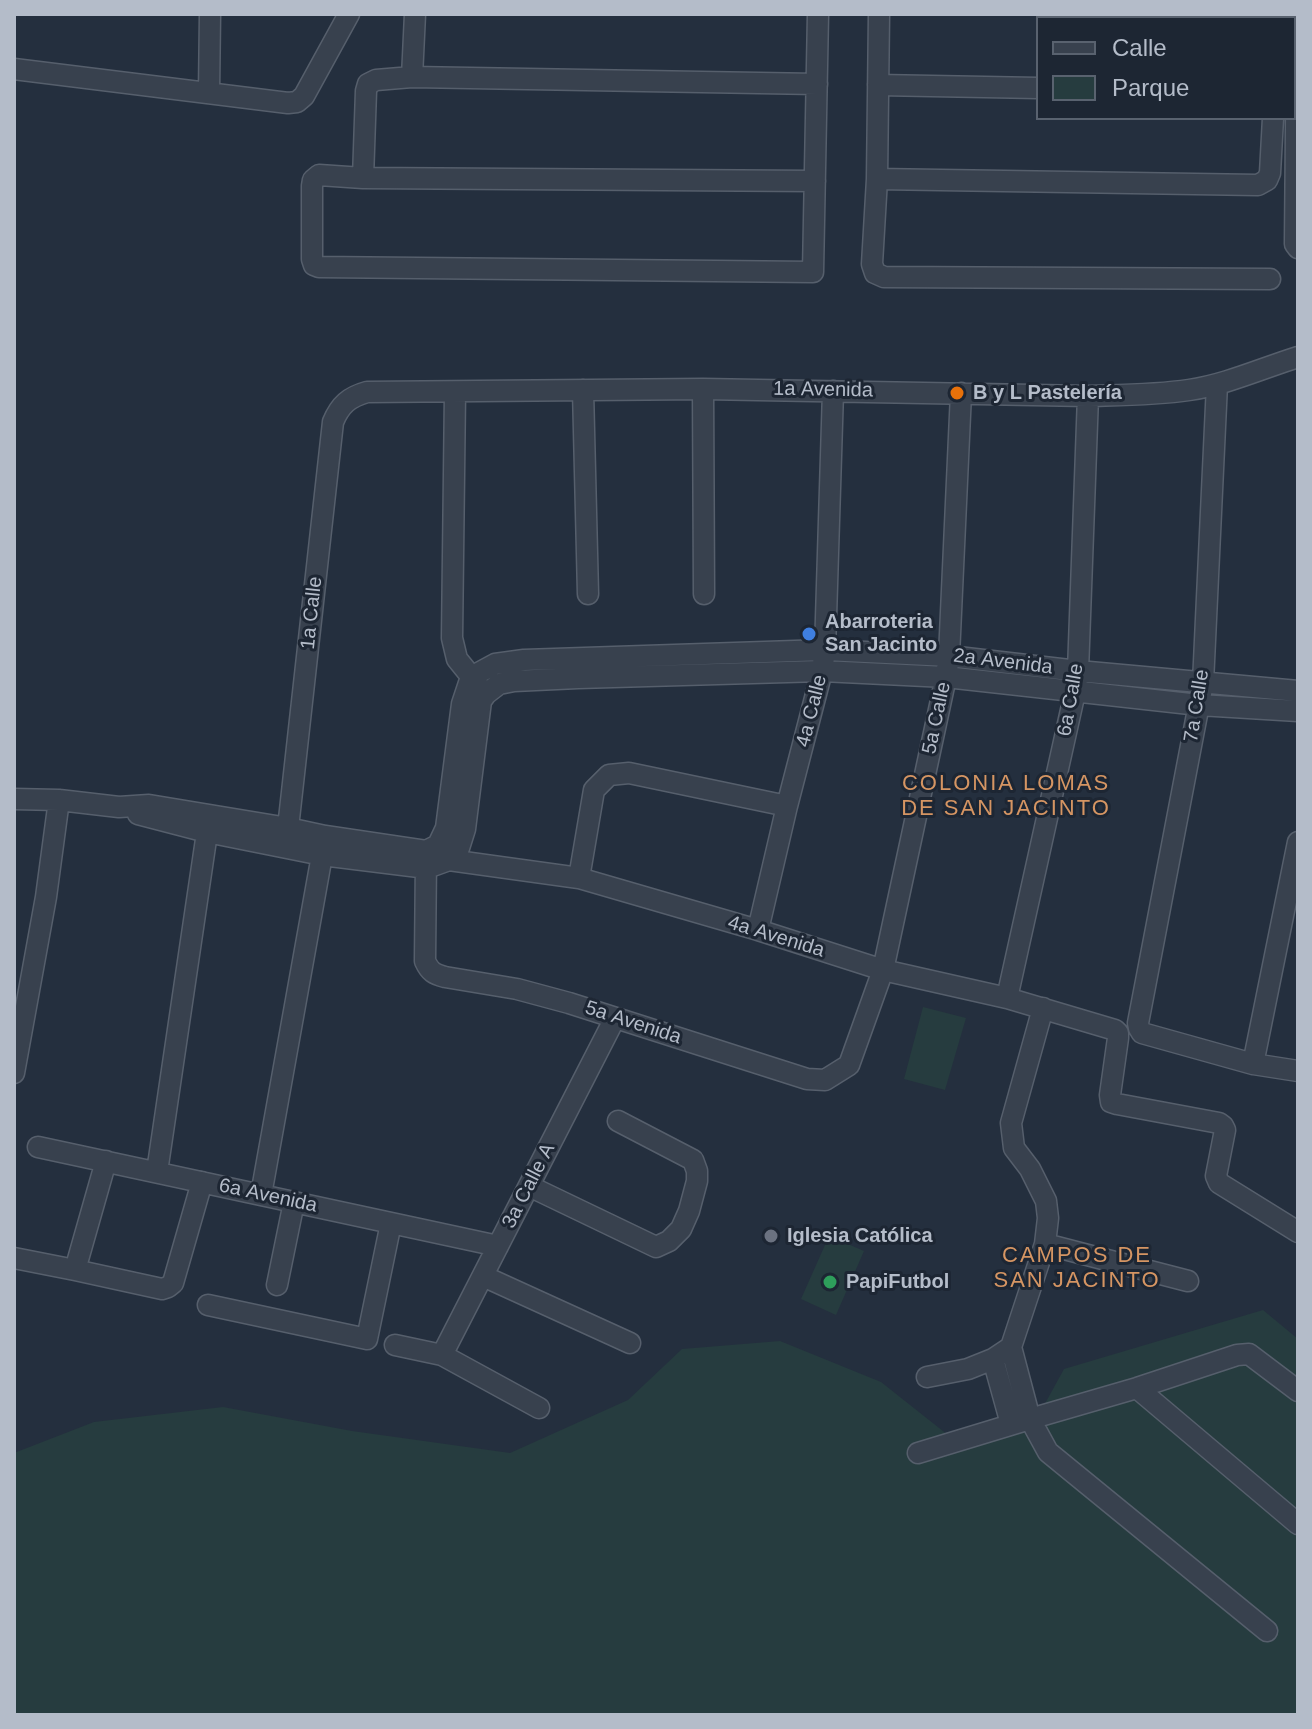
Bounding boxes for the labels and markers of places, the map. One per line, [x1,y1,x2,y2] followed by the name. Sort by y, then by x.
[973,381,1122,405] place label: B y L Pastelería
[948,384,966,402] marker: B y L Pastelería
[825,610,937,657] place label: Abarroteria San Jacinto
[800,625,818,643] marker: Abarroteria San Jacinto
[787,1224,933,1248] place label: Iglesia Católica
[762,1227,780,1245] marker: Iglesia Católica
[846,1270,949,1294] place label: PapiFutbol
[821,1273,839,1291] marker: PapiFutbol

